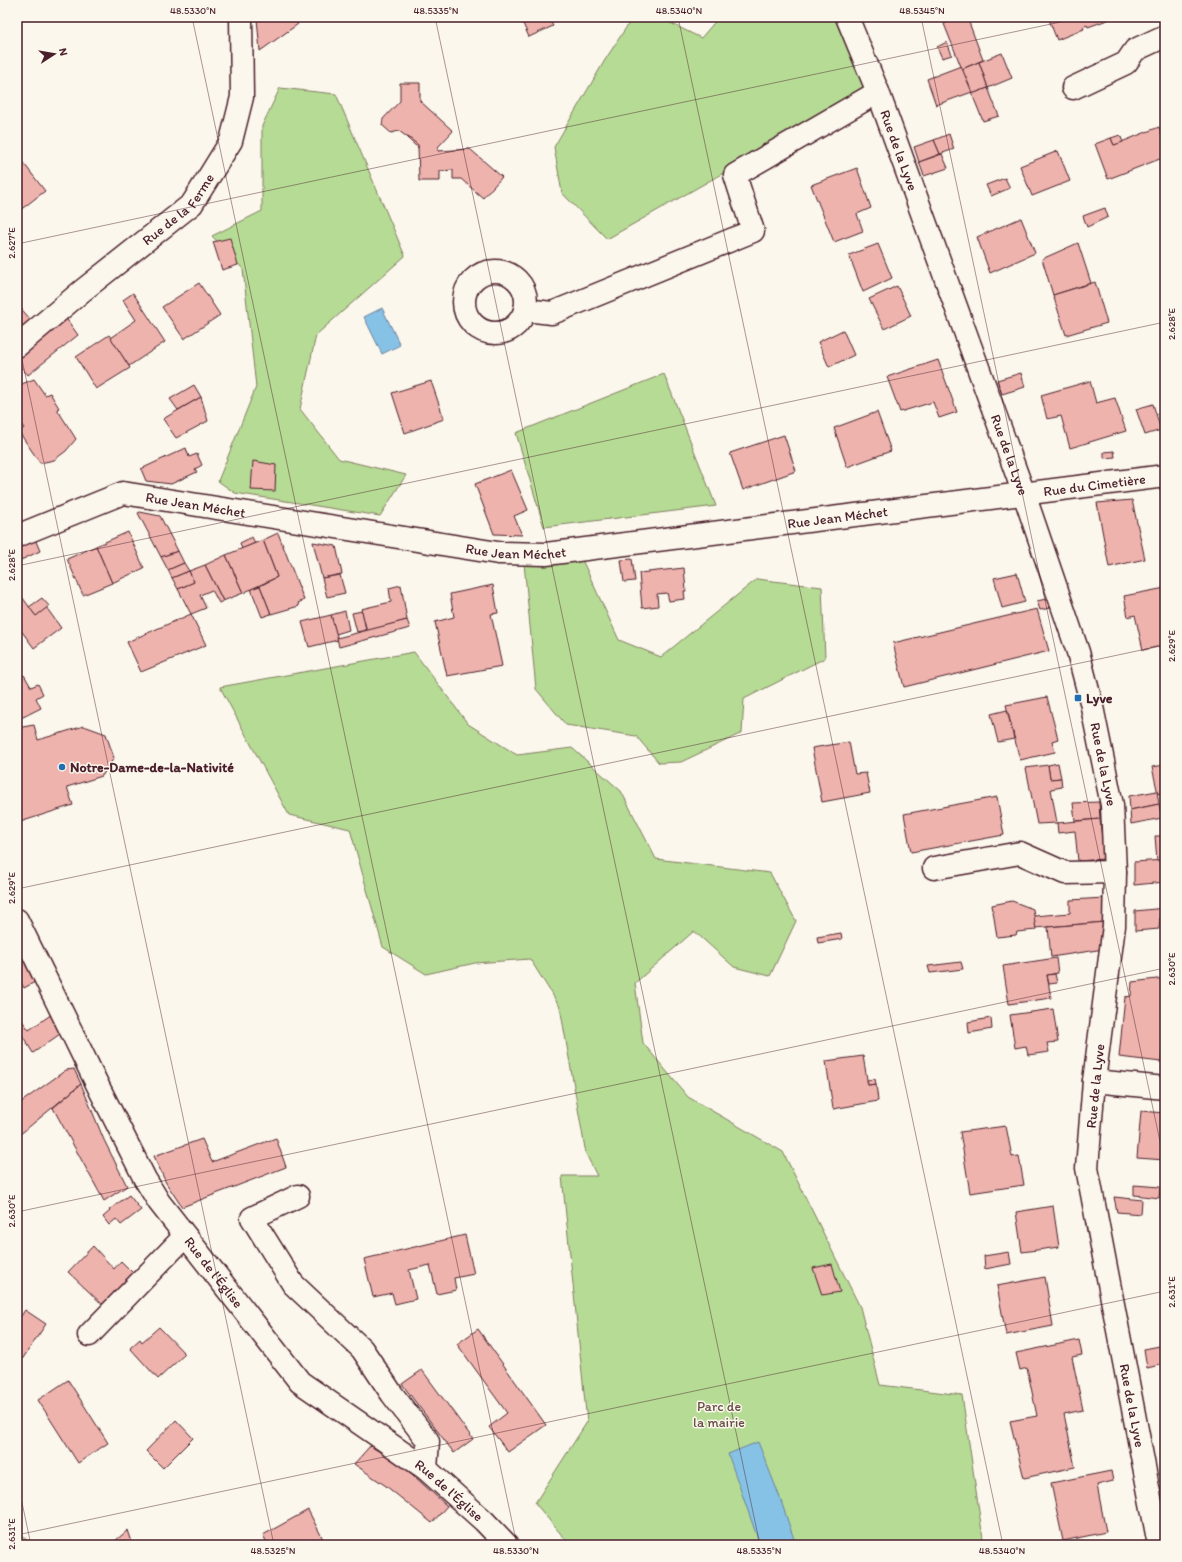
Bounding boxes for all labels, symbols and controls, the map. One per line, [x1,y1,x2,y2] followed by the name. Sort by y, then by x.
[170,4,216,17] text: 48.5330°N
[413,4,459,17] text: 48.5335°N
[656,4,703,17] text: 48.5340°N
[899,4,945,17] text: 48.5345°N
[34,34,74,74] north arrow
[56,47,70,57] text: N
[876,107,921,193] street label: Rue de la Lyve
[139,170,218,249] street label: Rue de la Ferme
[5,227,18,259] text: 2.627°E
[1165,307,1178,340] text: 2.628°E
[987,412,1032,498] street label: Rue de la Lyve
[1042,470,1147,500] street label: Rue du Cimetière
[144,489,247,521] street label: Rue Jean Méchet
[786,503,889,533] street label: Rue Jean Méchet
[464,540,567,563] street label: Rue Jean Méchet
[5,548,18,581] text: 2.628°E
[1165,630,1178,662] text: 2.629°E
[1086,690,1113,707] place label: Lyve
[1073,693,1083,703] marker: Lyve
[1086,721,1120,808] street label: Rue de la Lyve
[70,759,234,776] place label: Notre-Dame-de-la-Nativité
[57,762,67,772] marker: Notre-Dame-de-la-Nativité
[5,872,18,904] text: 2.629°E
[1165,952,1178,986] text: 2.630°E
[1083,1043,1108,1129] street label: Rue de la Lyve
[5,1194,18,1228] text: 2.630°E
[180,1234,247,1312] street label: Rue de l'Église
[1165,1276,1178,1308] text: 2.631°E
[1116,1362,1148,1449] street label: Rue de la Lyve
[693,1398,745,1431] park label: Parc de la mairie
[411,1456,487,1525] street label: Rue de l'Église
[5,1518,18,1550] text: 2.631°E
[251,1544,296,1557] text: 48.5325°N
[493,1544,539,1557] text: 48.5330°N
[736,1544,782,1557] text: 48.5335°N
[979,1544,1026,1557] text: 48.5340°N

